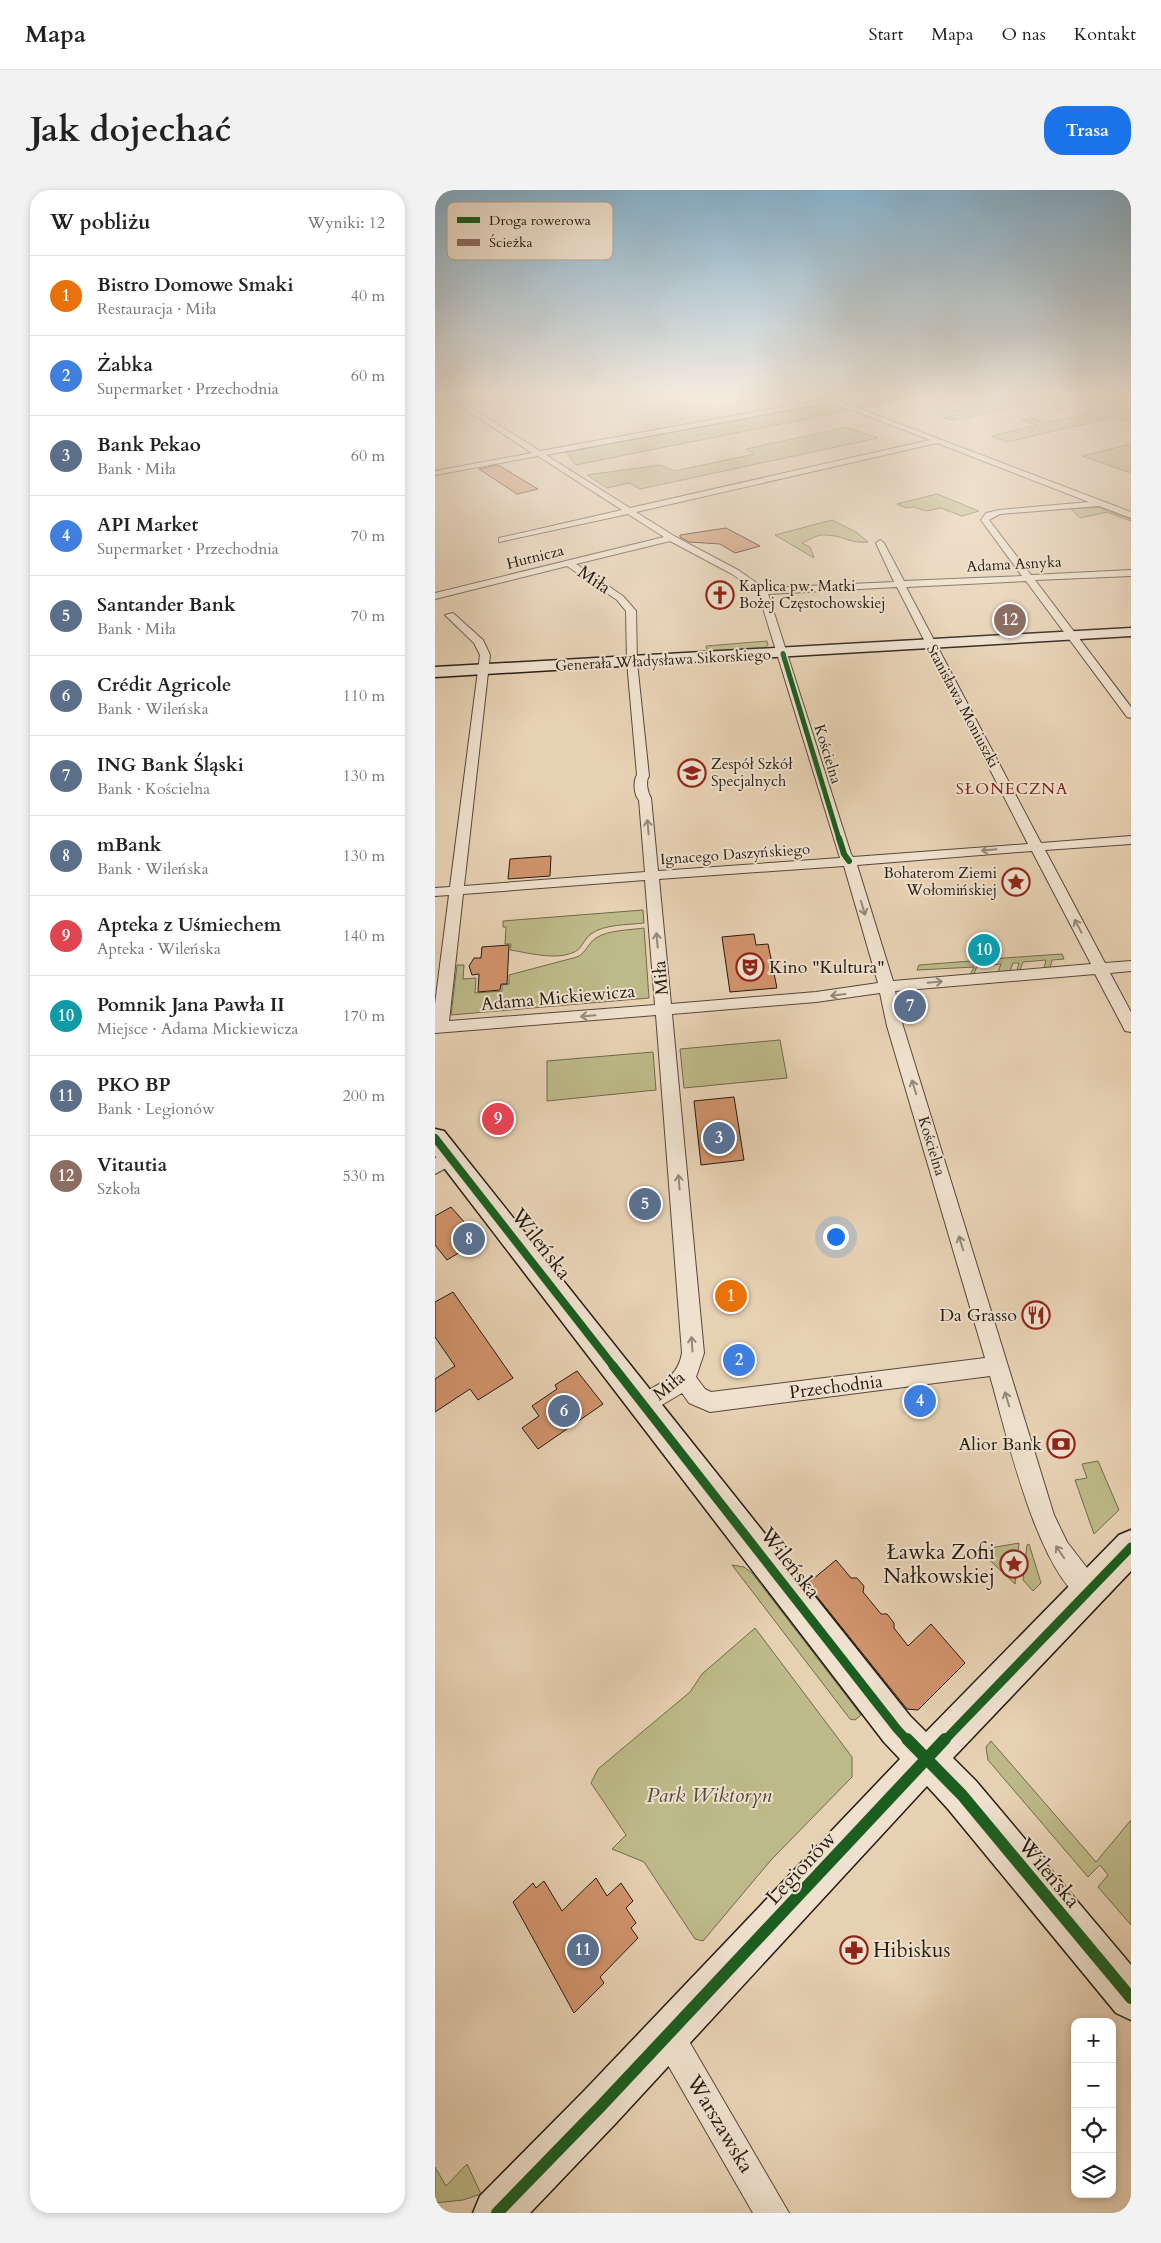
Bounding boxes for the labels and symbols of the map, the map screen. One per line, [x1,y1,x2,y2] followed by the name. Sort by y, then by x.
[447,202,613,260] legend
[489,211,591,230] text: Droga rowerowa
[489,233,533,252] text: Ścieżka
[504,540,566,574] street label: Hutnicza
[966,552,1062,576] street label: Adama Asnyka
[573,560,616,600] street label: Miła
[739,576,885,613] place label: Kaplica pw. Matki Bożej Częstochowskiej
[705,580,735,610] church icon: Kaplica pw. Matki Bożej Częstochowskiej
[994,601,1026,639] pin: 12
[922,641,1004,771] street label: Stanisława Moniuszki
[555,644,771,676] street label: Generała Władysława Sikorskiego
[810,722,847,787] street label: Kościelna
[711,754,793,791] place label: Zespół Szkół Specjalnych
[677,758,707,788] school or university icon: Zespół Szkół Specjalnych
[956,778,1068,800] district label: SŁONECZNA
[643,820,652,836] one-way arrow
[659,839,811,869] street label: Ignacego Daszyńskiego
[981,845,997,855] one-way arrow
[884,863,997,900] place label: Bohaterom Ziemi Wołomińskiej
[1001,867,1031,897] place icon: Bohaterom Ziemi Wołomińskiej
[859,900,869,916] one-way arrow
[1073,918,1083,933] one-way arrow
[968,931,1000,969] pin: 10
[653,932,662,948] one-way arrow
[735,952,765,982] theatre icon: Kino "Kultura"
[769,955,885,980] place label: Kino "Kultura"
[647,959,675,996] street label: Miła
[927,977,943,986] one-way arrow
[480,979,636,1017] street label: Adama Mickiewicza
[894,987,926,1025] pin: 7
[831,990,847,1000] one-way arrow
[580,1011,596,1020] one-way arrow
[908,1080,918,1096] one-way arrow
[482,1100,514,1138] pin: 9
[914,1114,951,1179] street label: Kościelna
[703,1119,735,1157] pin: 3
[674,1175,684,1191] one-way arrow
[629,1185,661,1223] pin: 5
[503,1201,578,1286] street label: Wileńska
[453,1220,485,1258] pin: 8
[823,1224,849,1250] your location
[955,1235,965,1251] one-way arrow
[715,1277,747,1315] pin: 1
[1021,1300,1051,1330] restaurant icon: Da Grasso
[939,1303,1017,1328] place label: Da Grasso
[688,1337,697,1353] one-way arrow
[723,1341,755,1379] pin: 2
[648,1365,691,1407] street label: Miła
[788,1369,884,1405] street label: Przechodnia
[904,1382,936,1420] pin: 4
[1002,1391,1012,1407] one-way arrow
[548,1392,580,1430] pin: 6
[1046,1429,1076,1459] bank icon: Alior Bank
[959,1432,1042,1457] place label: Alior Bank
[752,1520,827,1605] street label: Wileńska
[883,1538,995,1591] place label: Ławka Zofii Nałkowskiej
[1054,1545,1065,1559] one-way arrow
[999,1549,1029,1579] place icon: Ławka Zofii Nałkowskiej
[646,1781,772,1810] park label: Park Wiktoryn
[759,1825,843,1911] street label: Legionów
[1010,1831,1087,1914] street label: Wileńska
[567,1931,599,1969] pin: 11
[839,1935,869,1965] pharmacy icon: Hibiskus
[873,1936,950,1965] place label: Hibiskus
[679,2069,761,2178] street label: Warszawska

